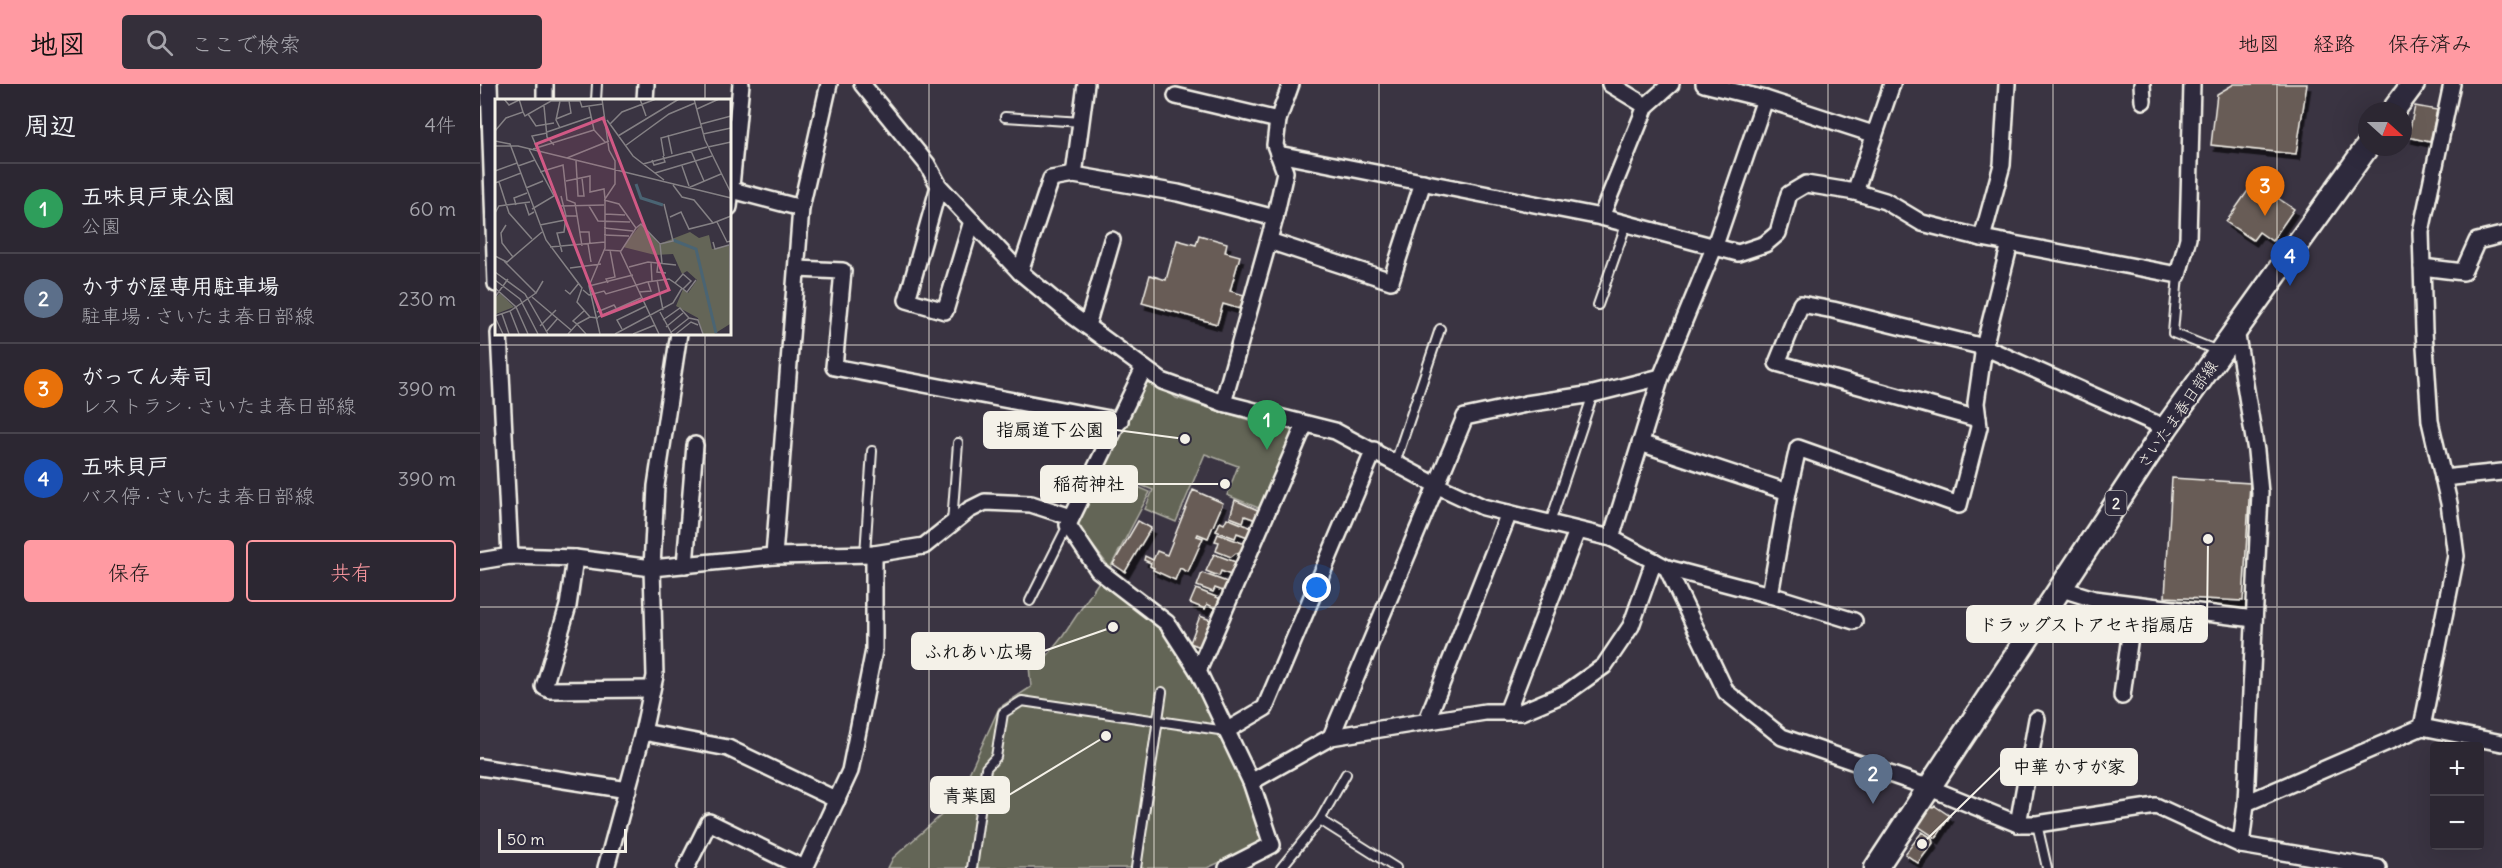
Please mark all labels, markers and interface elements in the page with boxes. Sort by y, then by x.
search box [122,15,542,69]
text: 地図 [30,26,86,62]
icon: search [143,26,176,59]
text: ここで検索 [191,30,301,58]
text: 地図 [2238,30,2280,57]
text: 経路 [2313,30,2355,57]
text: 保存済み [2388,30,2472,57]
inset map [495,99,730,334]
north arrow [2358,102,2412,156]
text: 周辺 [24,109,76,142]
text: 4件 [424,112,456,137]
pin: 3 [2246,166,2284,216]
text: 五味貝戸東公園 [81,182,235,210]
text: 1 [40,196,47,221]
text: 60 m [409,196,456,221]
text: 公園 [81,213,121,238]
pin: 4 [2270,236,2310,286]
text: かすが屋専用駐車場 [81,272,279,300]
text: 2 [38,286,49,311]
text: 230 m [398,286,456,311]
text: 駐車場 · さいたま春日部線 [81,303,314,328]
street label: さいたま春日部線 [2132,356,2222,472]
text: がってん寿司 [81,362,213,390]
text: 3 [38,376,49,401]
text: 390 m [398,376,456,401]
text: レストラン · さいたま春日部線 [81,393,356,418]
pin: 1 [1248,400,1286,450]
callout: 指扇道下公園 [984,412,1116,448]
text: 指扇道下公園 [996,418,1104,441]
text: 五味貝戸 [81,452,169,480]
text: 4 [38,466,49,491]
text: 390 m [398,466,456,491]
callout: 稲荷神社 [1041,466,1137,502]
text: 稲荷神社 [1053,472,1125,495]
text: バス停 · さいたま春日部線 [81,483,314,508]
road number: 2 [2106,491,2126,515]
button: 保存 [24,540,234,602]
button: 共有 [246,540,456,602]
your location [1302,573,1331,602]
callout: ドラッグストアセキ指扇店 [1967,606,2207,642]
text: ドラッグストアセキ指扇店 [1979,613,2195,636]
callout: ふれあい広場 [912,633,1044,669]
text: ふれあい広場 [924,640,1032,663]
map controls [2430,742,2484,850]
button: + [2430,742,2484,796]
callout: 中華 かすが家 [2001,749,2137,785]
pin: 2 [1854,754,1892,804]
text: 中華 かすが家 [2013,755,2125,778]
callout: 青葉園 [931,777,1009,813]
text: 青葉園 [943,784,997,807]
button: − [2430,796,2484,850]
scale bar [498,826,627,854]
text: 50 m [507,829,545,849]

